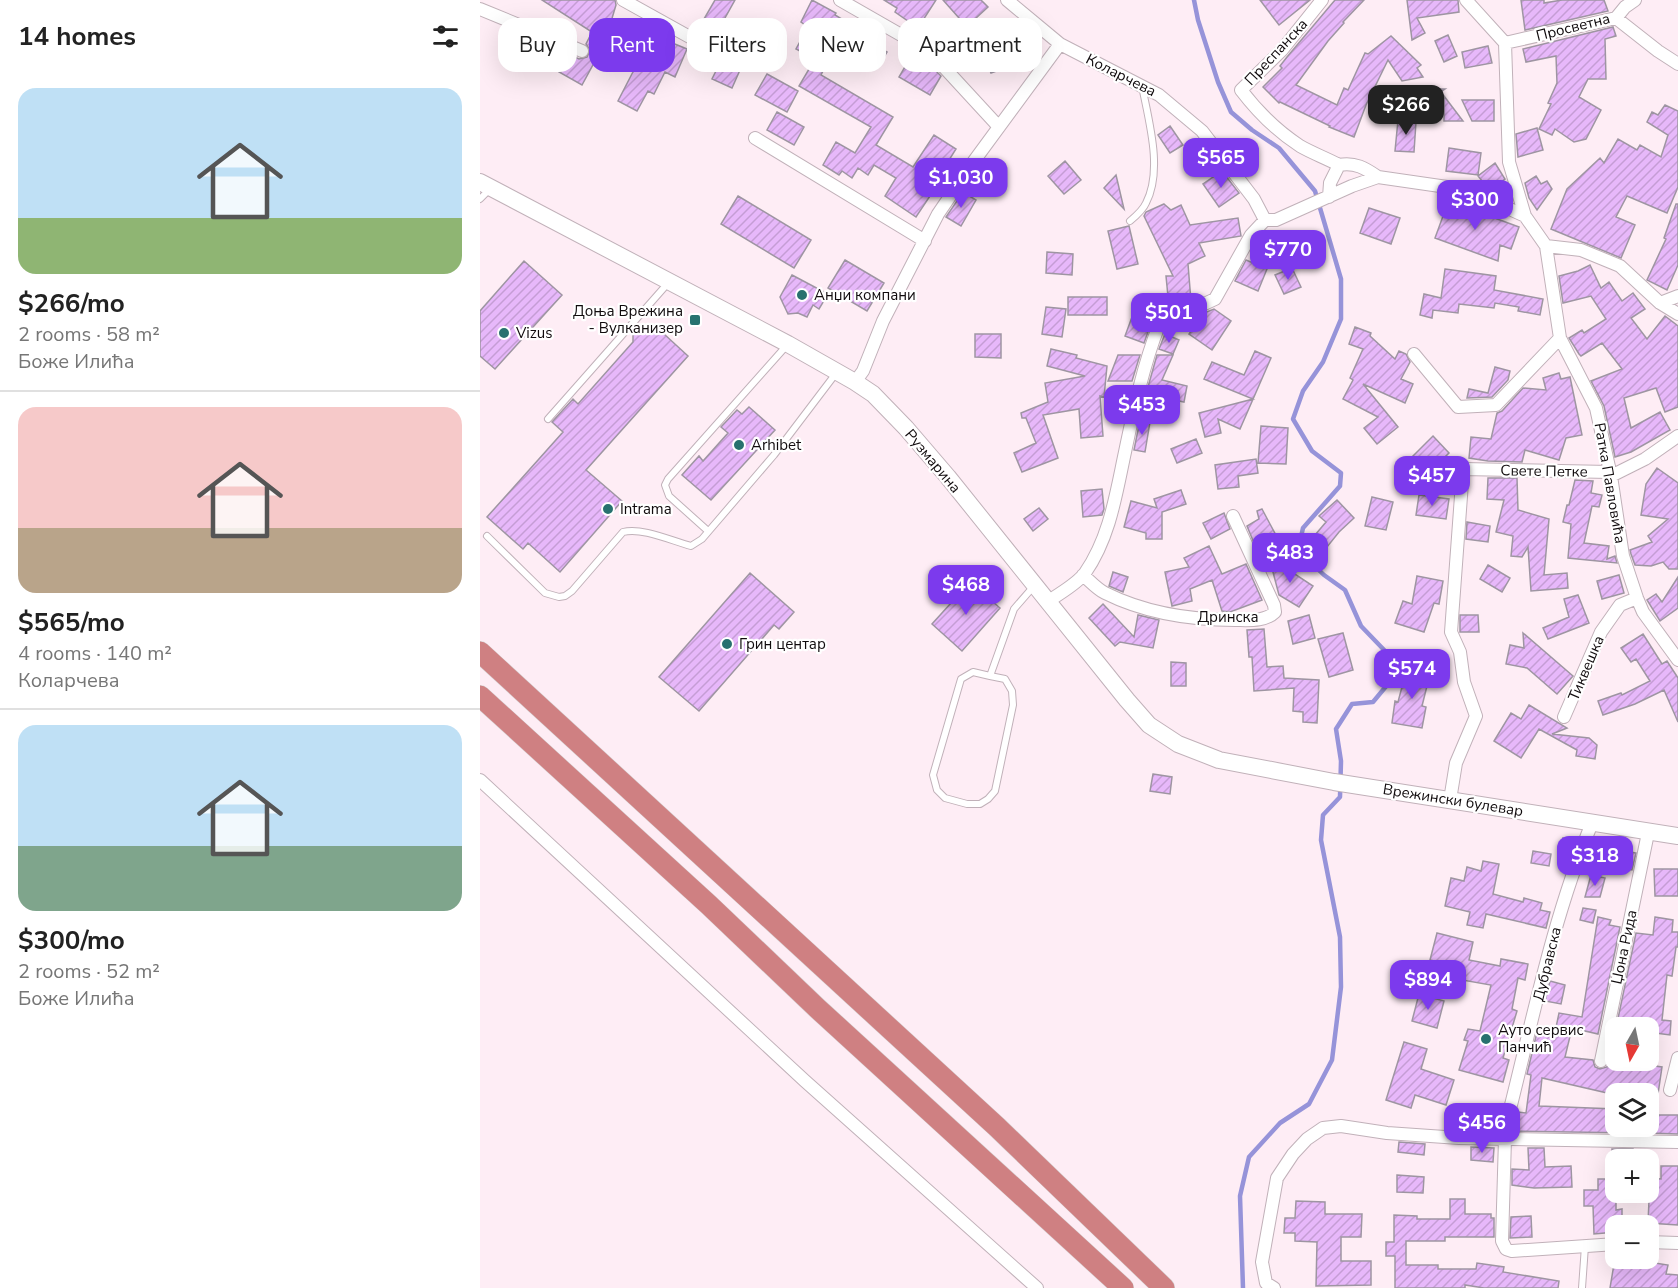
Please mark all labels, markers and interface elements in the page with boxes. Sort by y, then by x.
street label: Просветна [1534,8,1612,46]
street label: Преспанска [1240,14,1312,90]
chip: Buy [498,18,577,72]
chip: Rent [589,18,675,72]
chip: Filters [687,18,787,72]
chip: New [799,18,886,72]
chip: Apartment [898,18,1042,72]
text: 14 homes [18,19,136,54]
icon: filters [429,20,462,53]
street label: Коларчева [1083,49,1159,101]
pin: $266 [1370,85,1442,136]
text: $266 [1382,91,1430,118]
icon: home [186,127,294,235]
pin: $565 [1185,138,1257,189]
text: $565 [1197,144,1245,171]
pin: $1,030 [912,158,1010,209]
text: $1,030 [929,164,993,191]
pin: $300 [1439,180,1511,231]
text: $300 [1451,186,1499,213]
pin: $770 [1252,230,1324,281]
text: $770 [1264,236,1312,263]
place label: Анџи компани [814,285,916,305]
text: $266/mo [18,286,125,321]
marker: Анџи компани [795,288,809,302]
pin: $501 [1133,293,1205,344]
text: $501 [1145,299,1193,326]
place label: Доња Врежина - Вулканизер [573,301,683,338]
marker: Доња Врежина - Вулканизер [688,313,702,327]
text: 2 rooms · 58 m² [18,321,160,348]
place label: Vizus [515,323,552,343]
marker: Vizus [497,326,511,340]
text: Боже Илића [18,348,135,375]
pin: $453 [1106,385,1178,436]
text: $453 [1118,391,1166,418]
street label: Ратка Павловића [1590,421,1630,545]
street label: Рузмарина [900,425,966,497]
place label: Arhibet [751,435,802,455]
marker: Arhibet [732,438,746,452]
icon: home [186,446,294,554]
pin: $457 [1396,456,1468,507]
street label: Свете Петке [1500,460,1588,482]
text: $457 [1408,462,1456,489]
place label: Intrama [620,499,672,519]
marker: Intrama [601,502,615,516]
pin: $483 [1254,533,1326,584]
text: $483 [1266,539,1314,566]
pin: $468 [930,565,1002,616]
text: $468 [942,571,990,598]
text: $565/mo [18,605,125,640]
street label: Дринска [1197,607,1259,627]
street label: Тиквешка [1563,632,1609,704]
place label: Грин центар [739,634,826,654]
marker: Грин центар [720,637,734,651]
text: 4 rooms · 140 m² [18,640,172,667]
pin: $574 [1376,649,1448,700]
text: $574 [1388,655,1436,682]
text: Коларчева [18,667,120,694]
icon: home [186,764,294,872]
street label: Врежински булевар [1381,779,1525,821]
pin: $318 [1559,836,1631,887]
text: $318 [1571,842,1619,869]
street label: Џона Рида [1606,908,1642,986]
text: $300/mo [18,923,125,958]
street label: Дубравска [1528,925,1566,1003]
text: 2 rooms · 52 m² [18,958,160,985]
pin: $894 [1392,960,1464,1011]
text: $894 [1404,966,1452,993]
text: Боже Илића [18,985,135,1012]
north arrow [1605,1017,1659,1071]
map controls [1605,1017,1659,1269]
place label: Ауто сервис Панчић [1498,1020,1584,1057]
marker: Ауто сервис Панчић [1479,1032,1493,1046]
button: layers [1605,1083,1659,1137]
pin: $456 [1446,1103,1518,1154]
text: $456 [1458,1109,1506,1136]
button: + [1605,1149,1659,1203]
button: − [1605,1215,1659,1269]

